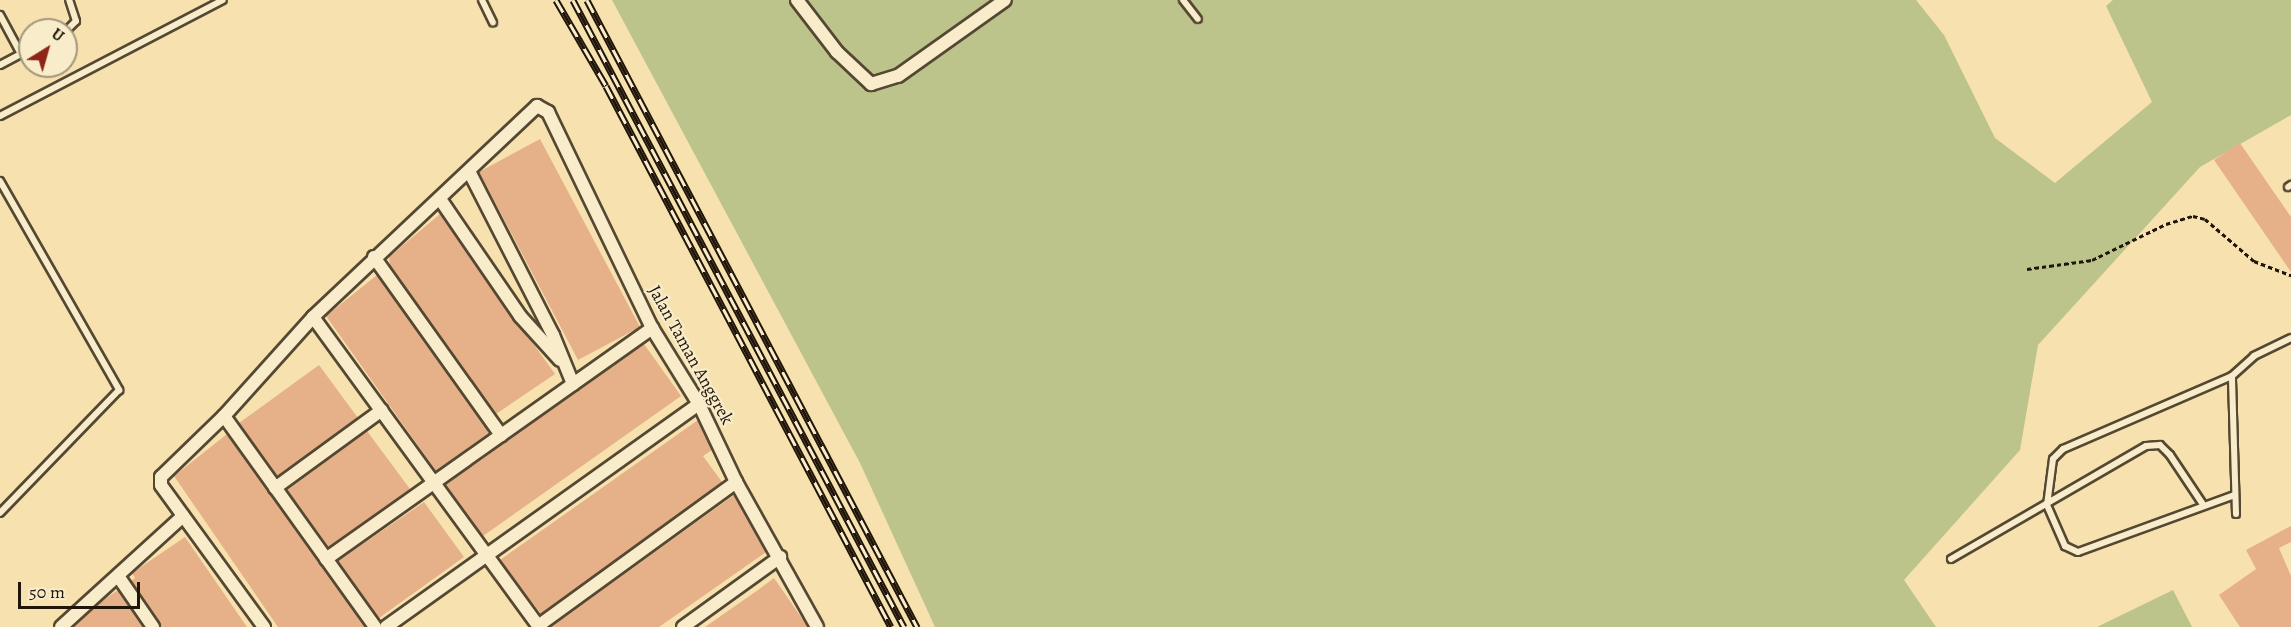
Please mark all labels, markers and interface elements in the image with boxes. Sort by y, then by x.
north arrow [18,18,78,78]
text: U [47,23,68,47]
street label: Jalan Taman Anggrek [644,282,738,428]
scale bar [21,570,142,608]
text: 50 m [29,580,65,604]

